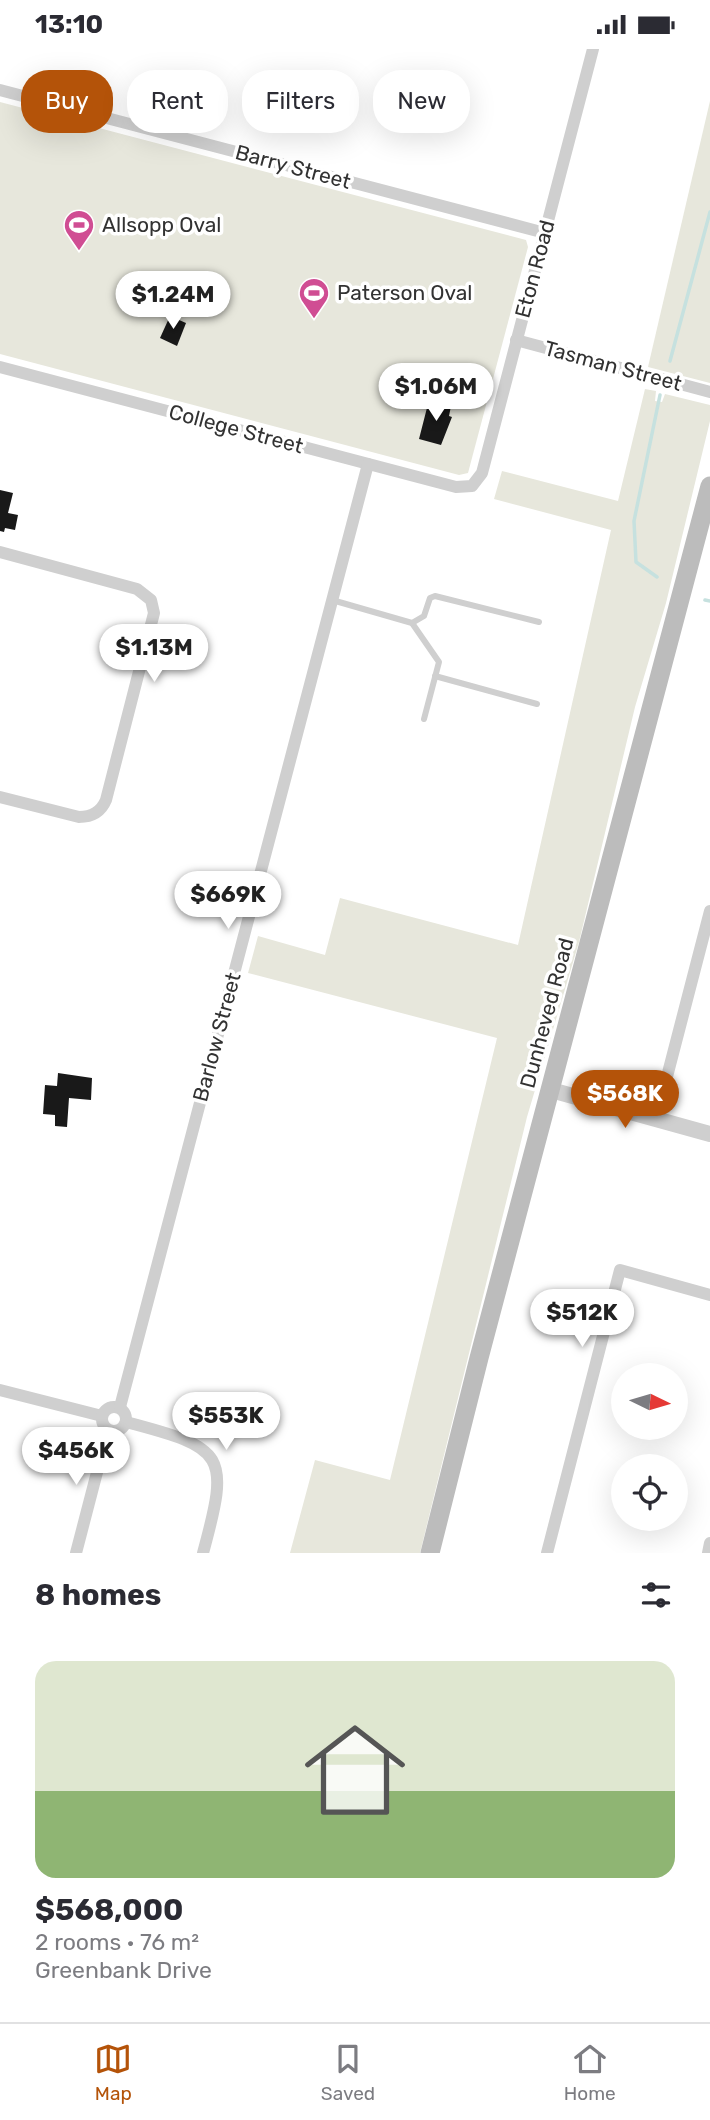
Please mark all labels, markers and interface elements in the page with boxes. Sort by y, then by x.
text: 13:10 [35,9,103,40]
chip: Buy [21,70,113,133]
chip: Rent [127,70,228,133]
chip: Filters [242,70,359,133]
chip: New [373,70,470,133]
street label: Barry Street [233,139,354,194]
sports icon: Allsopp Oval [62,208,96,252]
place label: Allsopp Oval [102,212,221,237]
street label: Eton Road [509,217,560,321]
pin: $1.24M [116,271,230,331]
sports icon: Paterson Oval [297,276,331,320]
text: $1.24M [132,280,214,308]
place label: Paterson Oval [337,280,472,305]
street label: Tasman Street [542,335,685,396]
pin: $1.06M [379,363,493,423]
text: $1.06M [395,372,477,400]
street label: College Street [166,399,306,458]
pin: $1.13M [97,625,211,684]
text: $1.13M [115,633,193,661]
pin: $669K [179,871,277,931]
text: $669K [190,880,266,908]
street label: Dunheved Road [514,935,579,1091]
street label: Barlow Street [187,970,246,1104]
pin: $568K [576,1070,674,1130]
text: $568K [587,1079,663,1107]
pin: $512K [533,1289,631,1349]
text: $512K [546,1298,618,1326]
north arrow [611,1363,688,1440]
map controls [611,1363,688,1531]
pin: $553K [177,1393,275,1452]
text: $553K [188,1401,264,1429]
pin: $456K [27,1427,125,1487]
text: $456K [38,1436,114,1464]
button: locate [611,1454,688,1531]
icon: filters [637,1576,675,1614]
text: 8 homes [35,1577,161,1613]
icon: home [292,1707,418,1833]
text: $568,000 [35,1892,183,1928]
text: 2 rooms · 76 m² [35,1928,199,1956]
text: Greenbank Drive [35,1956,212,1984]
tab: Map [94,2040,132,2105]
tab: Saved [321,2040,375,2105]
tab: Home [564,2040,616,2105]

